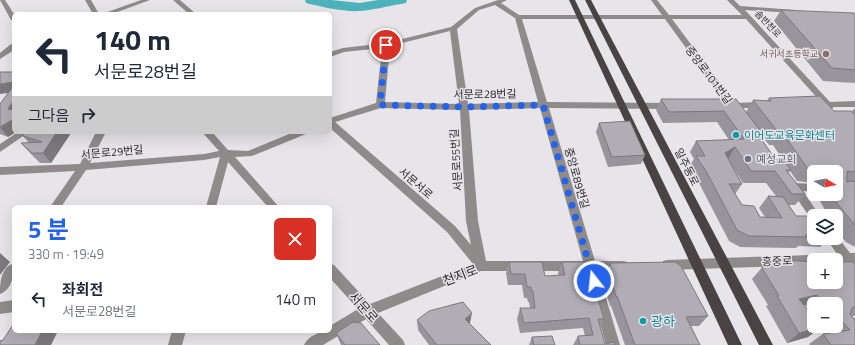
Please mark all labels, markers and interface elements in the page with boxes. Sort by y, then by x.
street label: 솜반천로 [752,7,784,40]
text: 140 m [94,18,171,61]
icon: left [28,28,80,80]
pin [369,28,403,62]
icon: arrive [375,34,397,56]
street label: 중앙로101번길 [682,43,736,107]
place label: 서귀서초등학교 [760,47,818,60]
marker: 서귀서초등학교 [821,49,831,59]
text: 서문로28번길 [94,58,197,85]
street label: 서문로28번길 [453,85,517,103]
text: 그다음 [28,104,69,127]
icon: right [77,104,99,126]
place label: 이어도교육문화센터 [744,127,835,143]
street label: 서문로55번길 [446,128,466,192]
marker: 이어도교육문화센터 [731,130,741,140]
street label: 서문로29번길 [80,141,144,163]
street label: 일주동로 [671,145,703,189]
street label: 중앙로89번길 [561,146,593,210]
place label: 예성교회 [756,151,796,167]
marker: 예성교회 [743,154,753,164]
street label: 서문서로 [395,164,437,202]
north arrow [807,165,843,201]
map controls [807,165,843,333]
button: layers [807,209,843,245]
text: 5 분 [28,211,69,247]
button: close [274,218,316,260]
text: 330 m · 19:49 [28,244,104,264]
street label: 홍중로 [762,252,792,270]
button: + [807,253,843,289]
street label: 천지로 [440,259,480,291]
position arrow [573,260,615,302]
text: 좌회전 [62,278,103,301]
street label: 서문로 [345,287,383,327]
icon: left [28,288,50,310]
text: 140 m [275,288,316,311]
button: − [807,297,843,333]
text: 서문로28번길 [62,301,136,321]
place label: 광하 [651,311,675,331]
marker: 광하 [638,316,648,326]

